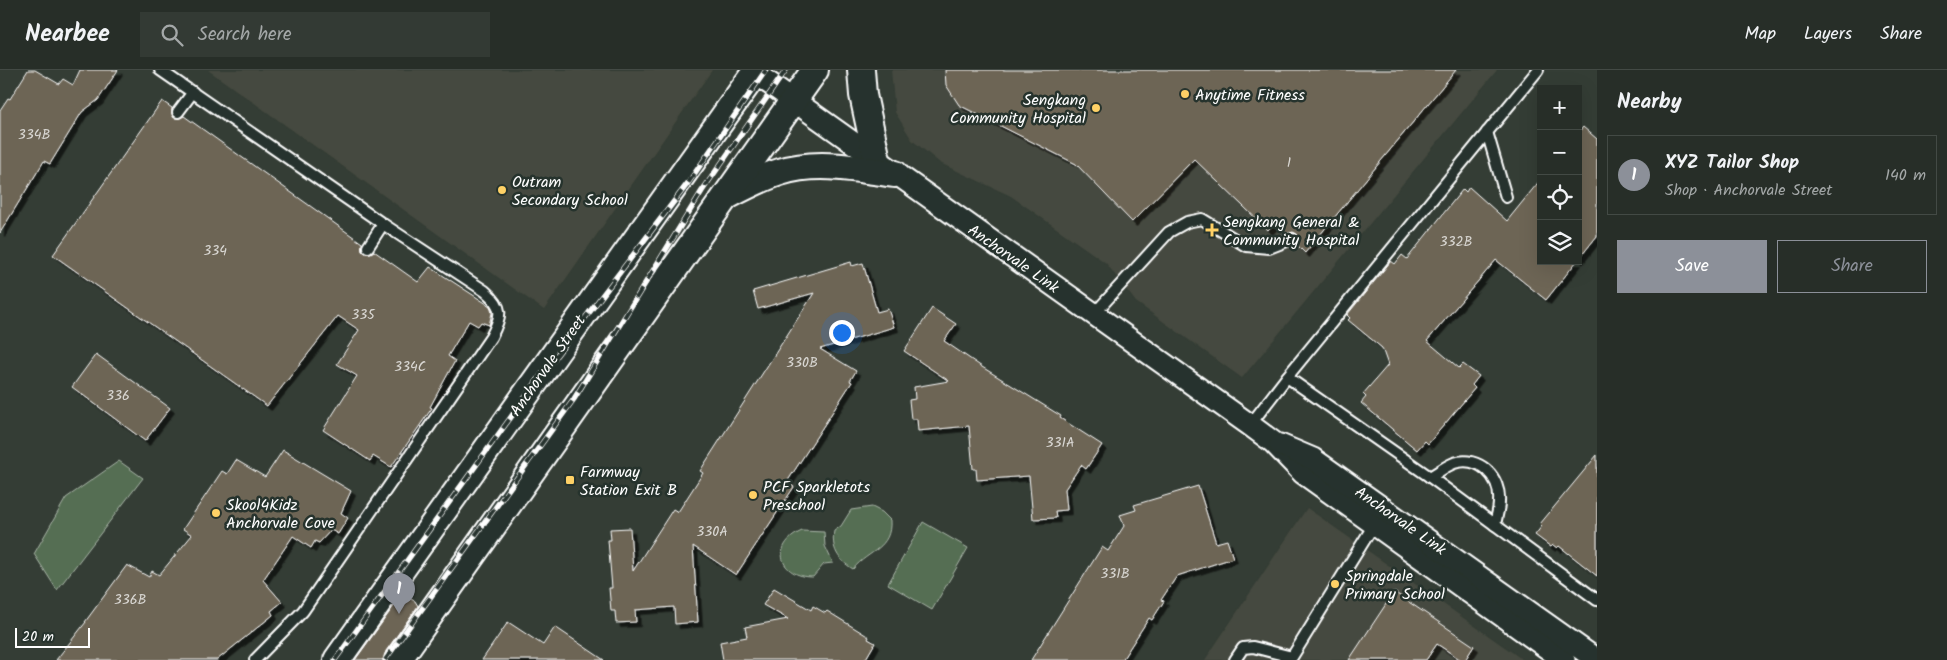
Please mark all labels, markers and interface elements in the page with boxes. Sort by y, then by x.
search box [140,12,490,57]
text: Nearbee [25,15,110,54]
text: Search here [198,20,292,50]
text: Map [1745,20,1776,49]
text: Layers [1804,20,1852,49]
text: Share [1880,20,1922,49]
icon: search [158,21,186,49]
place label: Anytime Fitness [1195,83,1305,108]
map controls [1537,85,1582,265]
button: + [1537,85,1582,130]
text: Nearby [1617,86,1682,119]
place label: Sengkang Community Hospital [950,88,1086,131]
marker: Anytime Fitness [1179,88,1191,100]
marker: Sengkang Community Hospital [1090,102,1102,114]
house number: 334B [18,124,50,146]
button: − [1537,130,1582,175]
text: XYZ Tailor Shop [1665,148,1799,178]
house number: 1 [1287,152,1291,174]
text: 1 [1632,163,1636,188]
text: 140 m [1885,163,1926,188]
place label: Outram Secondary School [512,170,628,213]
button: locate [1537,175,1582,220]
text: Shop · Anchorvale Street [1665,178,1832,203]
marker: Outram Secondary School [496,184,508,196]
place label: Sengkang General & Community Hospital [1223,210,1359,253]
street label: Anchorvale Link [962,218,1064,300]
button: layers [1537,220,1582,265]
marker: Sengkang General & Community Hospital [1205,223,1219,237]
house number: 332B [1439,231,1473,253]
house number: 334 [203,240,227,262]
button: Save [1617,240,1767,293]
button: Share [1777,240,1927,293]
house number: 335 [351,304,376,326]
street label: Anchorvale Street [504,309,593,422]
your location [829,320,855,346]
house number: 330B [786,352,818,374]
house number: 334C [394,356,426,378]
house number: 336 [106,385,130,407]
house number: 331A [1046,432,1074,454]
place label: Farmway Station Exit B [580,460,677,503]
marker: Farmway Station Exit B [564,474,576,486]
place label: PCF Sparkletots Preschool [763,475,870,518]
street label: Anchorvale Link [1349,480,1451,562]
marker: PCF Sparkletots Preschool [747,489,759,501]
place label: Skool4Kidz Anchorvale Cove [226,493,335,536]
marker: Skool4Kidz Anchorvale Cove [210,507,222,519]
house number: 330A [696,521,728,543]
house number: 331B [1100,563,1130,585]
place label: Springdale Primary School [1345,564,1445,607]
pin: 1 [383,573,415,614]
marker: Springdale Primary School [1329,578,1341,590]
house number: 336B [114,589,146,611]
scale bar [15,625,90,648]
text: 20 m [22,626,54,648]

